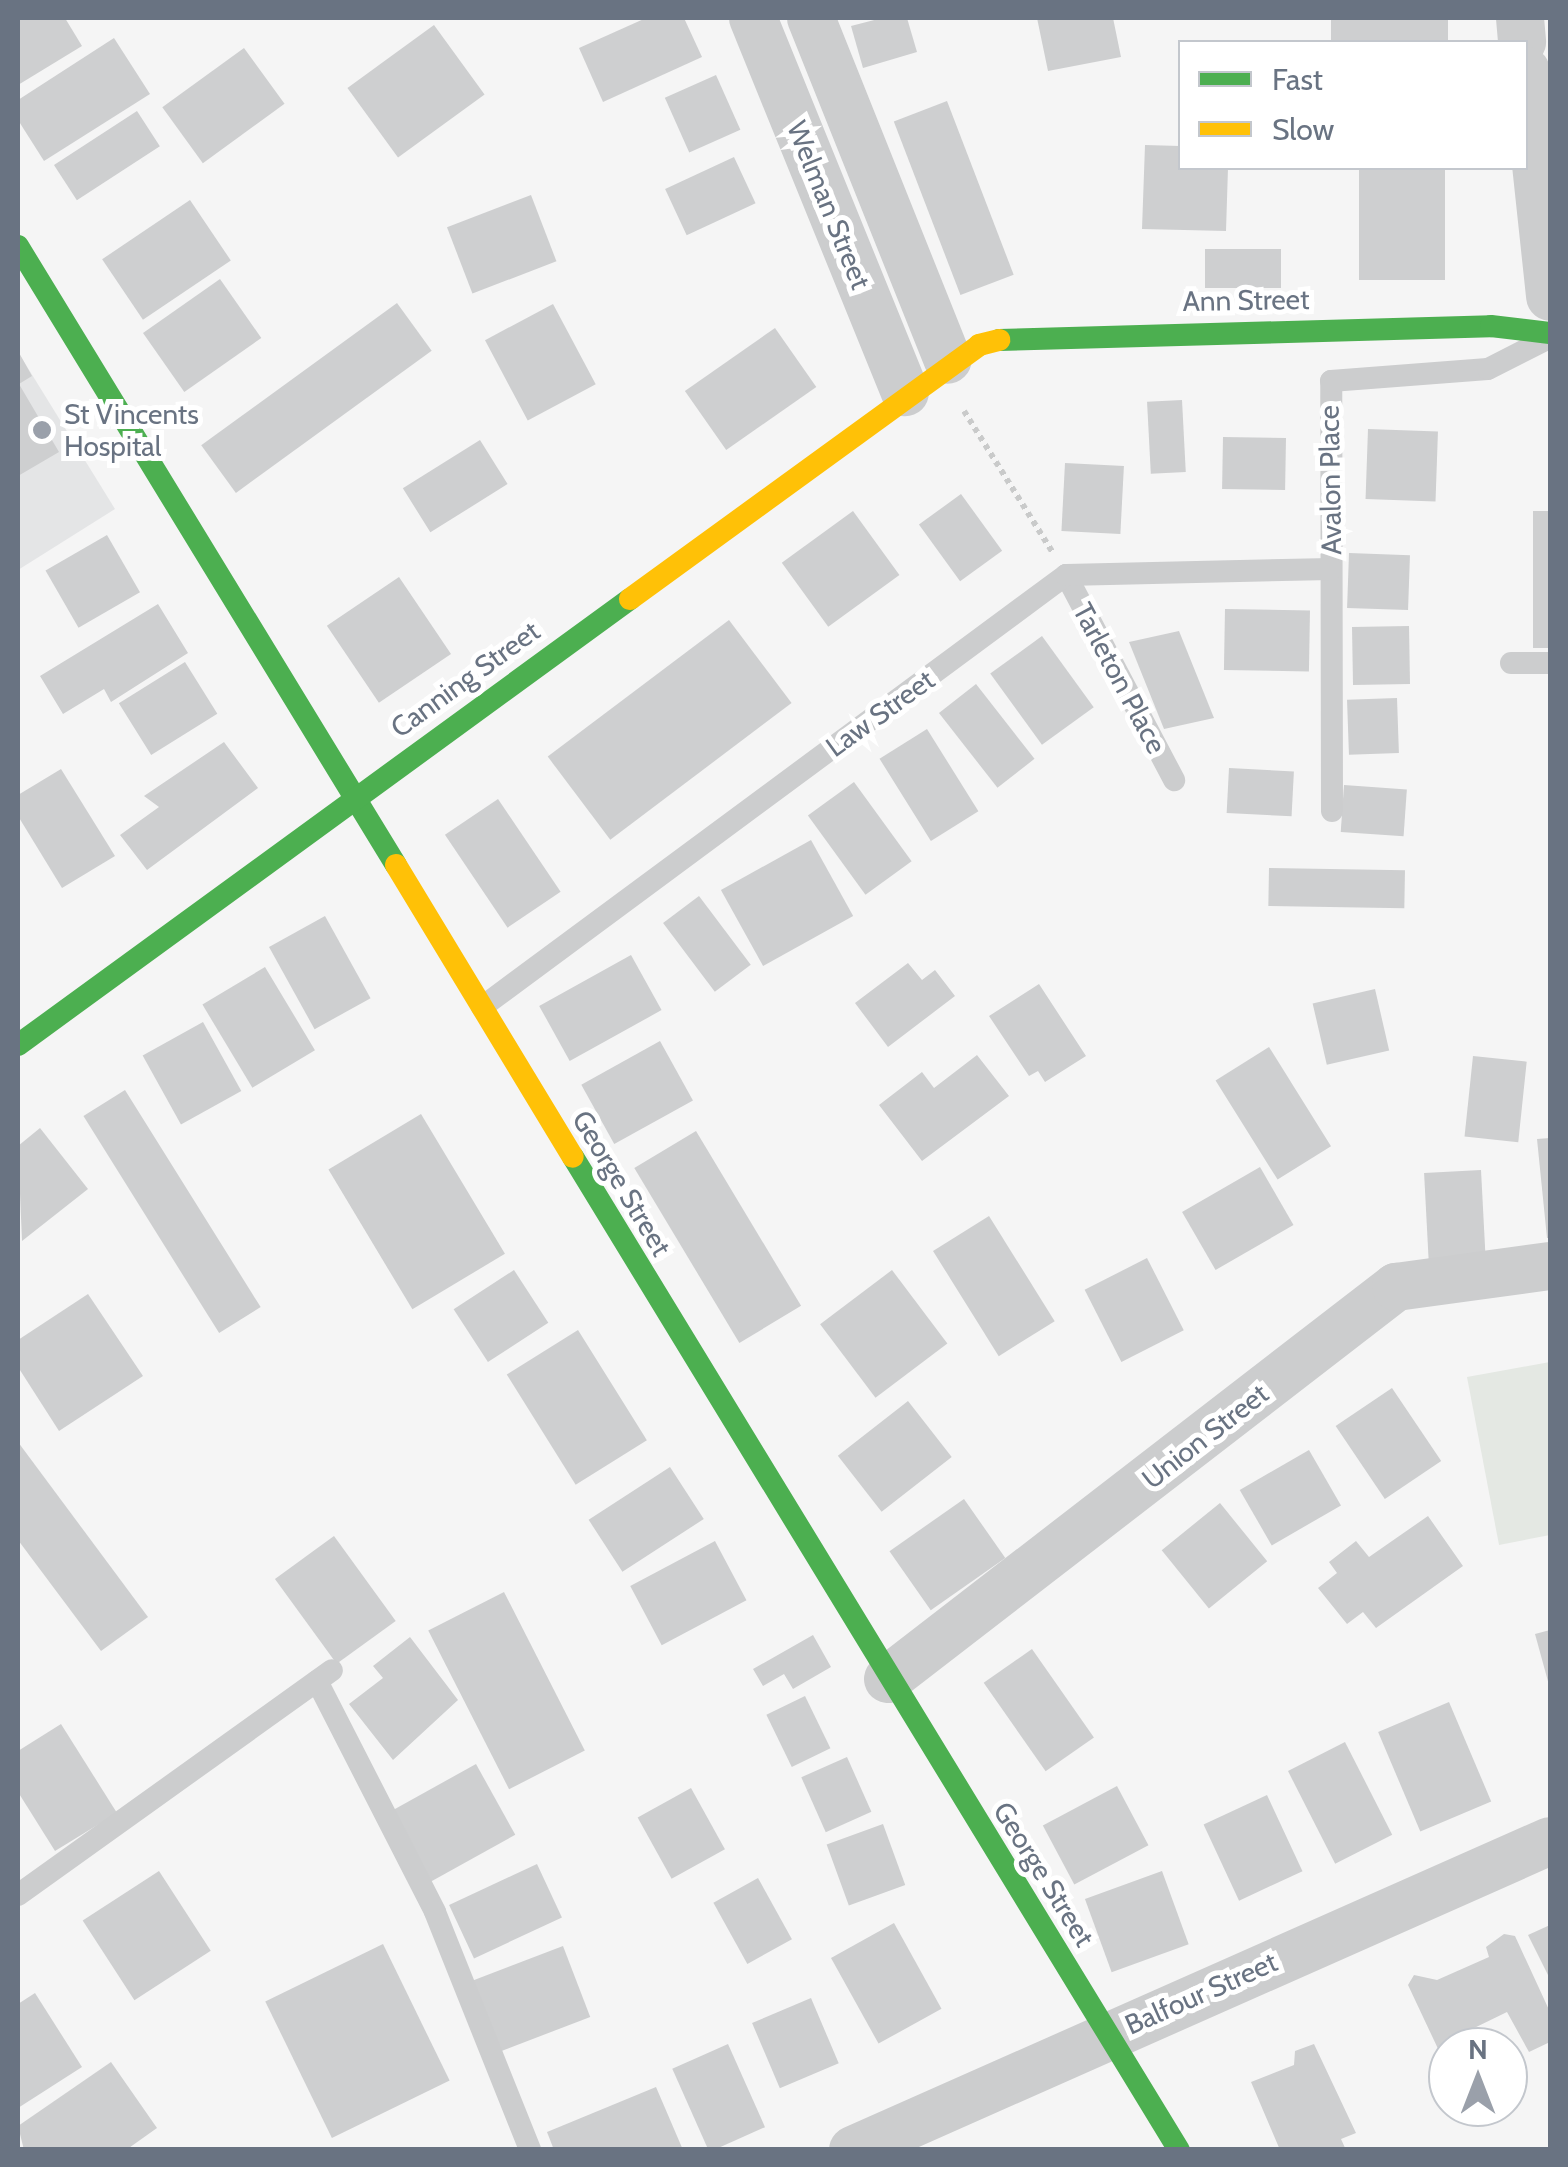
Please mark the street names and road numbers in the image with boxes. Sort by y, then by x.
street label: Welman Street [780,116,878,294]
street label: Ann Street [1182,282,1310,318]
street label: Avalon Place [1312,405,1348,555]
street label: Tarleton Place [1066,597,1174,759]
street label: Canning Street [384,614,546,744]
street label: Law Street [819,662,941,764]
street label: George Street [565,1104,679,1262]
street label: Union Street [1135,1376,1275,1496]
street label: George Street [986,1796,1102,1952]
street label: Balfour Street [1120,1945,1282,2041]

